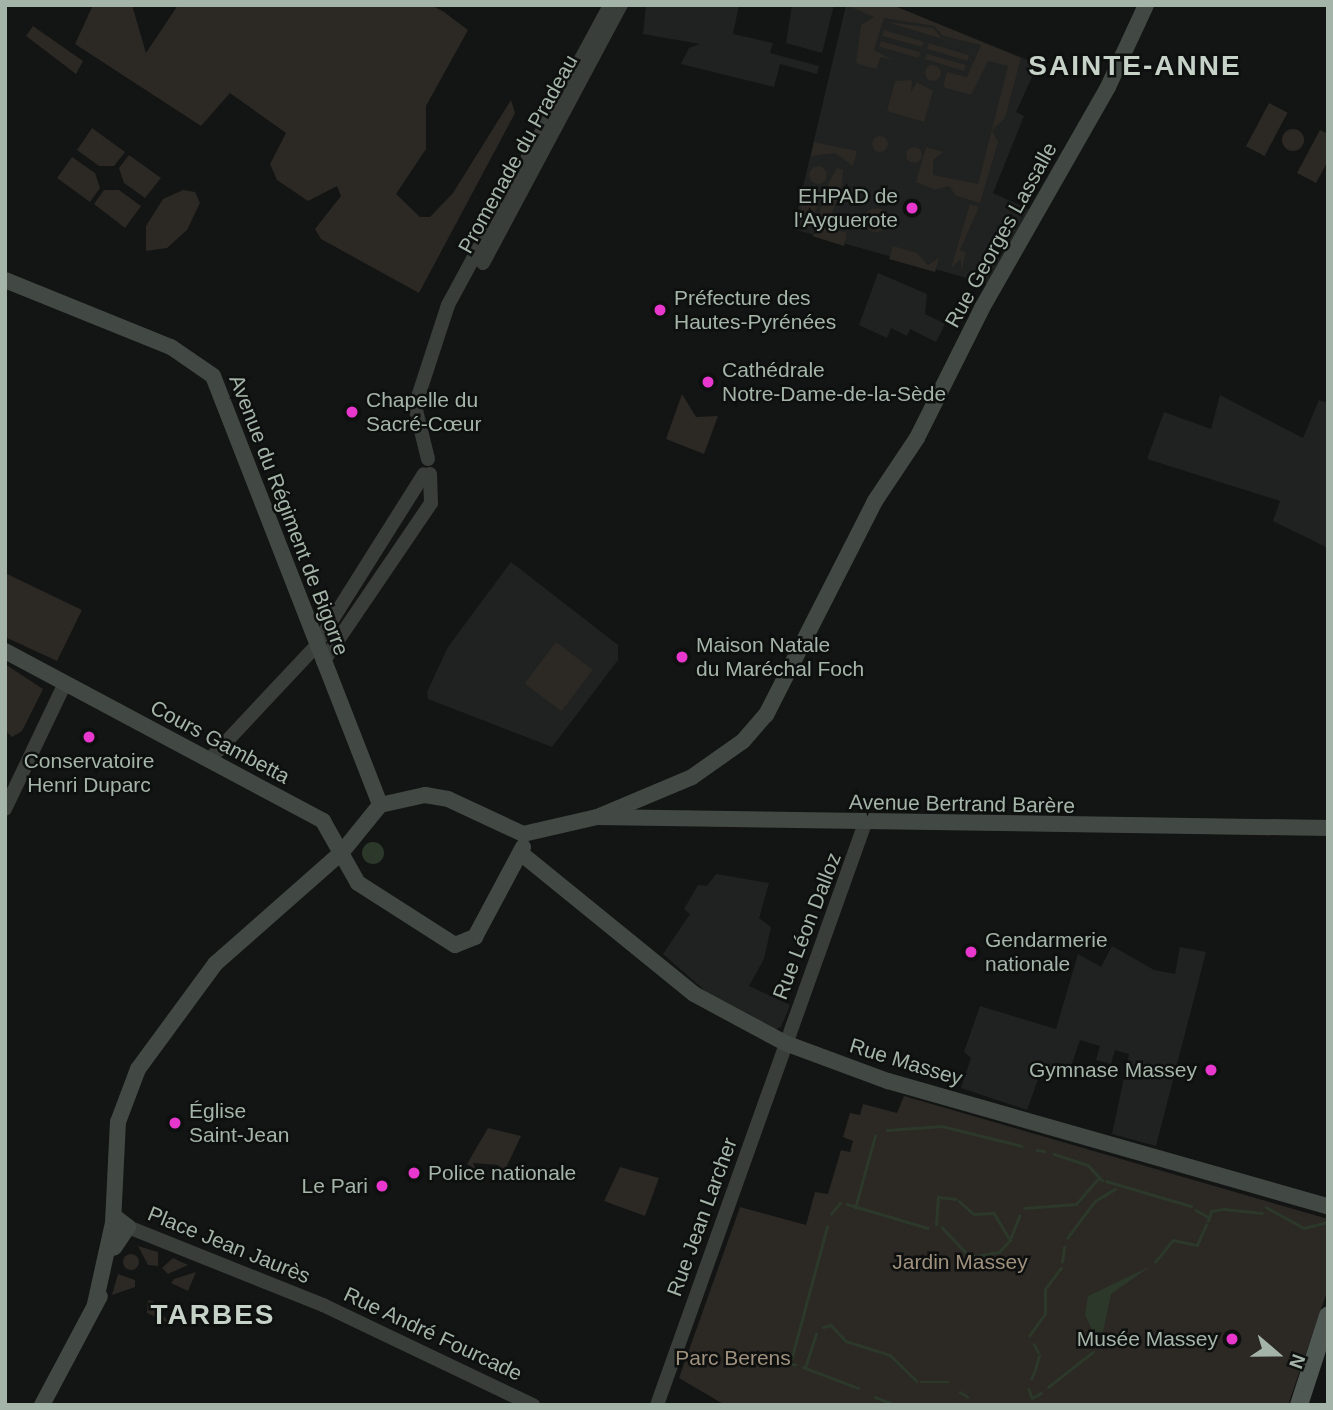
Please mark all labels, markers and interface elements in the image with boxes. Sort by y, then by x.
district label: SAINTE-ANNE [1030,49,1240,83]
street label: Promenade du Pradeau [453,50,583,258]
street label: Rue Georges Lassalle [940,138,1062,332]
place label: EHPAD de l'Ayguerote [794,183,898,233]
marker: EHPAD de l'Ayguerote [904,200,920,216]
place label: Préfecture des Hautes-Pyrénées [674,285,836,335]
marker: Préfecture des Hautes-Pyrénées [652,302,668,318]
place label: Cathédrale Notre-Dame-de-la-Sède [722,357,946,407]
street label: Avenue du Régiment de Bigorre [224,371,354,659]
marker: Cathédrale Notre-Dame-de-la-Sède [700,374,716,390]
place label: Chapelle du Sacré-Cœur [366,387,482,437]
marker: Chapelle du Sacré-Cœur [344,404,360,420]
place label: Maison Natale du Maréchal Foch [696,632,864,682]
marker: Maison Natale du Maréchal Foch [674,649,690,665]
street label: Cours Gambetta [146,695,294,789]
marker: Conservatoire Henri Duparc [81,729,97,745]
place label: Conservatoire Henri Duparc [24,748,154,798]
street label: Avenue Bertrand Barère [849,789,1075,819]
street label: Rue Léon Dalloz [767,849,847,1003]
place label: Gendarmerie nationale [985,927,1108,977]
marker: Gendarmerie nationale [963,944,979,960]
street label: Rue Massey [847,1033,965,1091]
place label: Gymnase Massey [1029,1057,1197,1083]
marker: Gymnase Massey [1203,1062,1219,1078]
place label: Église Saint-Jean [189,1098,289,1148]
marker: Église Saint-Jean [167,1115,183,1131]
street label: Rue Jean Larcher [662,1134,742,1300]
place label: Police nationale [428,1160,576,1186]
marker: Police nationale [406,1165,422,1181]
place label: Le Pari [301,1173,368,1199]
marker: Le Pari [374,1178,390,1194]
street label: Place Jean Jaurès [144,1201,314,1289]
park label: Jardin Massey [892,1249,1028,1275]
street label: Rue André Fourcade [339,1281,527,1387]
district label: TARBES [151,1298,275,1332]
north arrow [1242,1319,1312,1389]
place label: Musée Massey [1077,1326,1218,1352]
marker: Musée Massey [1224,1331,1240,1347]
park label: Parc Berens [675,1345,791,1371]
text: N [1285,1351,1309,1371]

